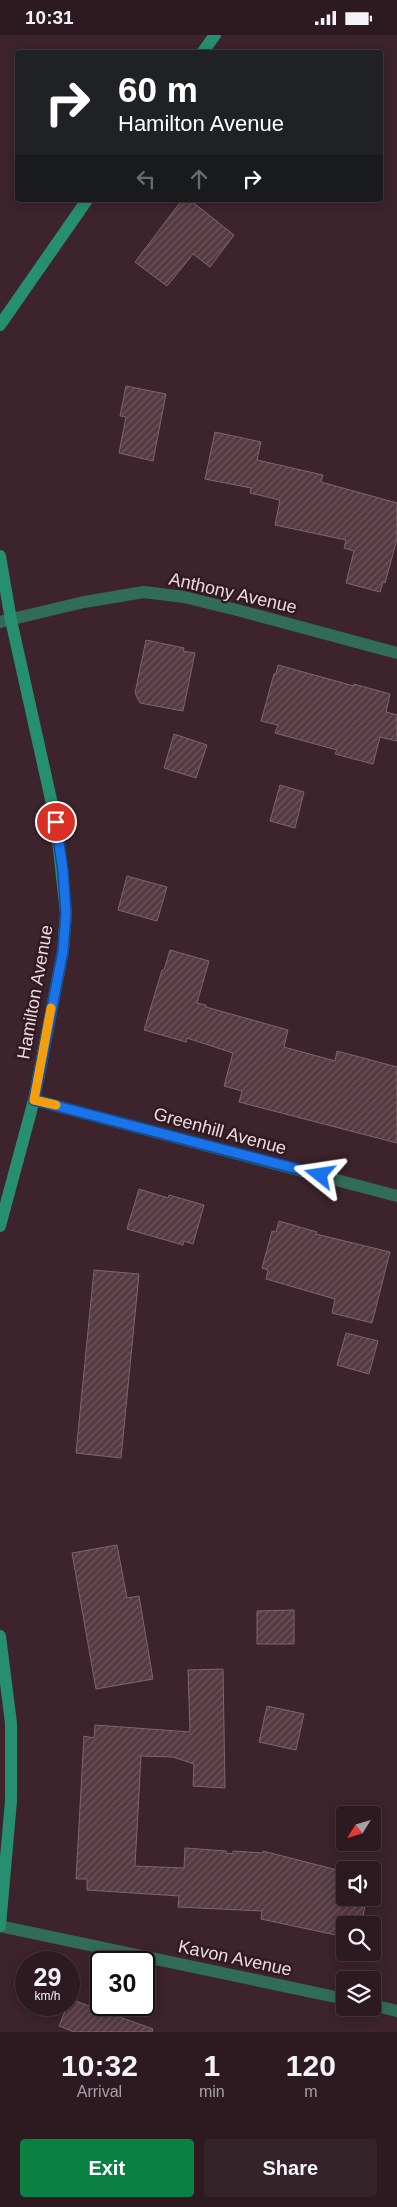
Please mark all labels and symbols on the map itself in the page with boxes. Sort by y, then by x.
street label: Anthony Avenue [167,569,299,617]
pin [35,801,77,843]
street label: Hamilton Avenue [13,923,57,1061]
street label: Greenhill Avenue [151,1104,289,1158]
position arrow [293,1148,345,1200]
north arrow [336,1806,381,1851]
street label: Kavon Avenue [176,1936,294,1980]
speed limit sign: 30 [90,1951,155,2016]

